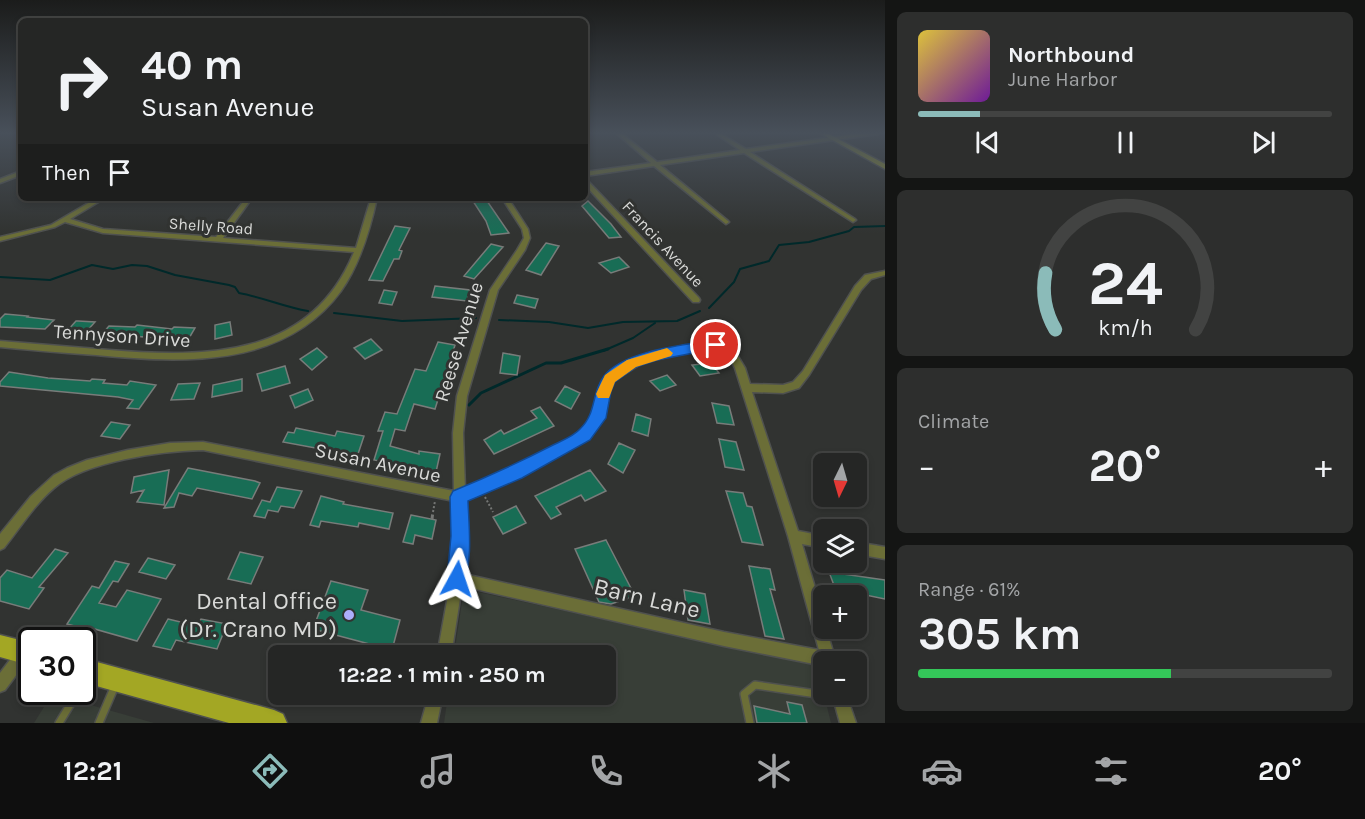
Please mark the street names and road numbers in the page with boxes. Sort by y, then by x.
street label: Francis Avenue [618,197,708,291]
street label: Shelly Road [168,214,254,238]
street label: Reese Avenue [430,279,488,405]
street label: Tennyson Drive [53,320,191,352]
street label: Susan Avenue [313,438,443,488]
street label: Barn Lane [591,572,703,624]

